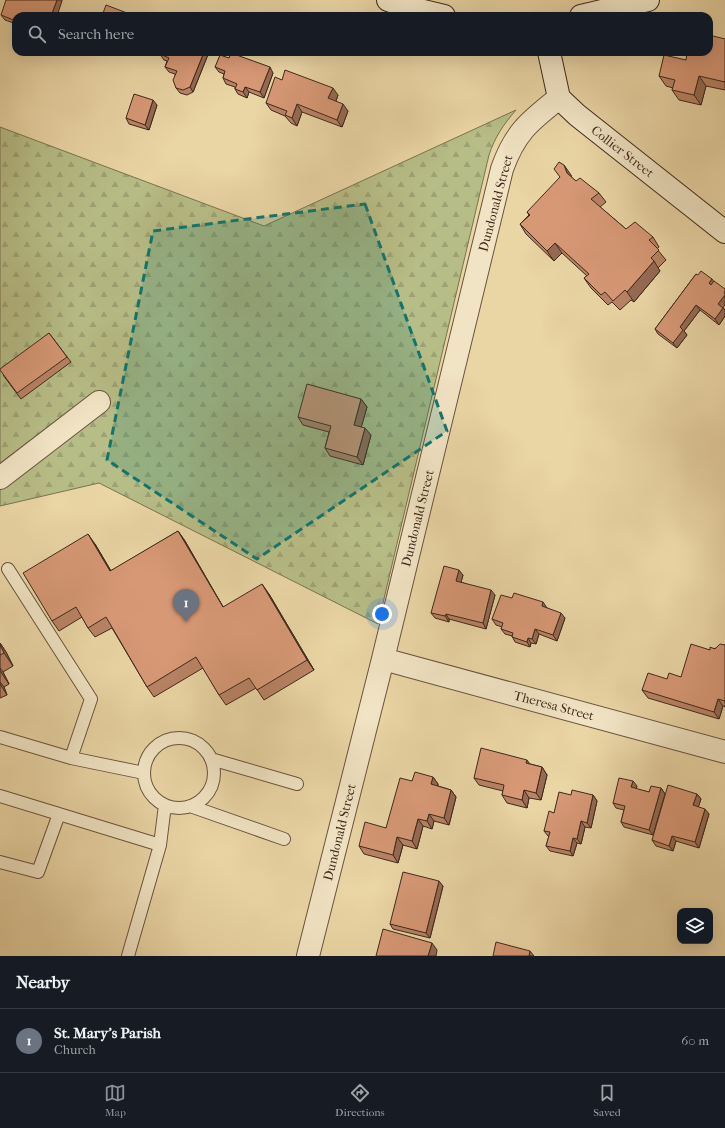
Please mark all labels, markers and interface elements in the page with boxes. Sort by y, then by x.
search box [12,12,713,56]
icon: search [26,23,48,45]
text: Search here [58,25,134,43]
street label: Collier Street [588,122,657,181]
street label: Dundonald Street [475,153,516,253]
street label: Dundonald Street [398,468,437,568]
pin: 1 [173,589,199,622]
your location [372,604,392,624]
street label: Theresa Street [512,688,596,723]
street label: Dundonald Street [320,782,359,882]
map controls [677,908,713,944]
button: layers [677,908,713,944]
text: Nearby [16,972,70,992]
text: St. Mary's Parish [54,1024,161,1042]
text: 1 [27,1033,31,1048]
text: 60 m [681,1033,709,1048]
text: Church [54,1042,96,1057]
tab: Map [104,1082,126,1119]
tab: Directions [335,1082,385,1119]
tab: Saved [593,1082,621,1119]

